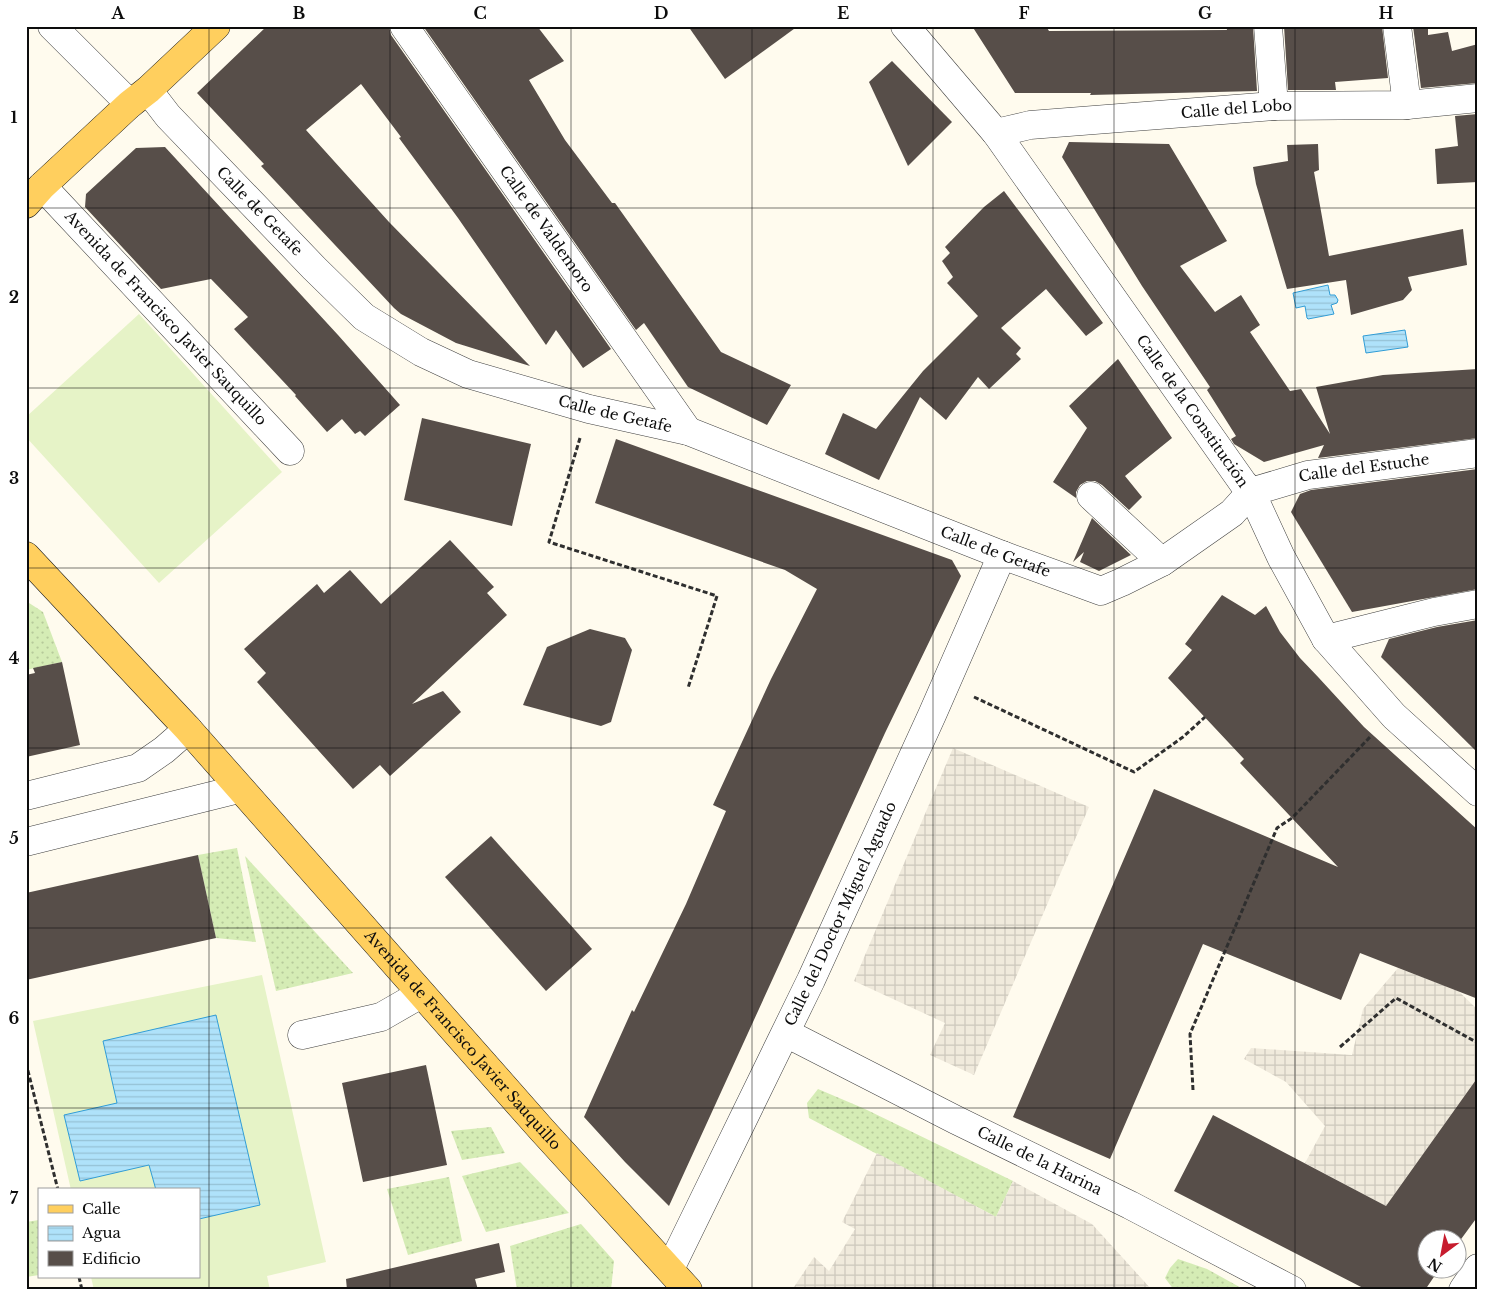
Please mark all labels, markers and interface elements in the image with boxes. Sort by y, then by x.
text: A [111,3,126,23]
text: B [293,3,306,23]
text: C [473,3,487,23]
text: D [654,3,668,23]
text: E [837,3,849,23]
text: F [1018,3,1030,23]
text: G [1198,3,1212,23]
text: H [1378,3,1394,23]
street label: Calle del Lobo [1180,96,1292,122]
text: 1 [11,107,18,127]
street label: Calle de Getafe [213,162,307,260]
street label: Calle de Valdemoro [496,162,598,296]
street label: Avenida de Francisco Javier Sauquillo [60,206,271,429]
text: 2 [9,287,19,307]
street label: Calle de la Constitución [1132,331,1253,491]
street label: Calle de Getafe [556,391,674,436]
street label: Calle del Estuche [1296,449,1430,486]
text: 3 [9,468,19,488]
street label: Calle de Getafe [938,522,1053,581]
text: 4 [9,648,19,668]
street label: Calle del Doctor Miguel Aguado [780,798,900,1029]
text: 5 [9,828,19,848]
street label: Avenida de Francisco Javier Sauquillo [360,925,566,1154]
text: 6 [9,1008,20,1028]
street label: Calle de la Harina [974,1122,1106,1199]
text: 7 [10,1188,19,1208]
legend [38,1188,200,1278]
text: Calle [82,1199,121,1218]
text: Agua [81,1223,122,1242]
north arrow [1416,1228,1466,1278]
text: Edificio [82,1249,141,1268]
text: N [1425,1254,1445,1276]

